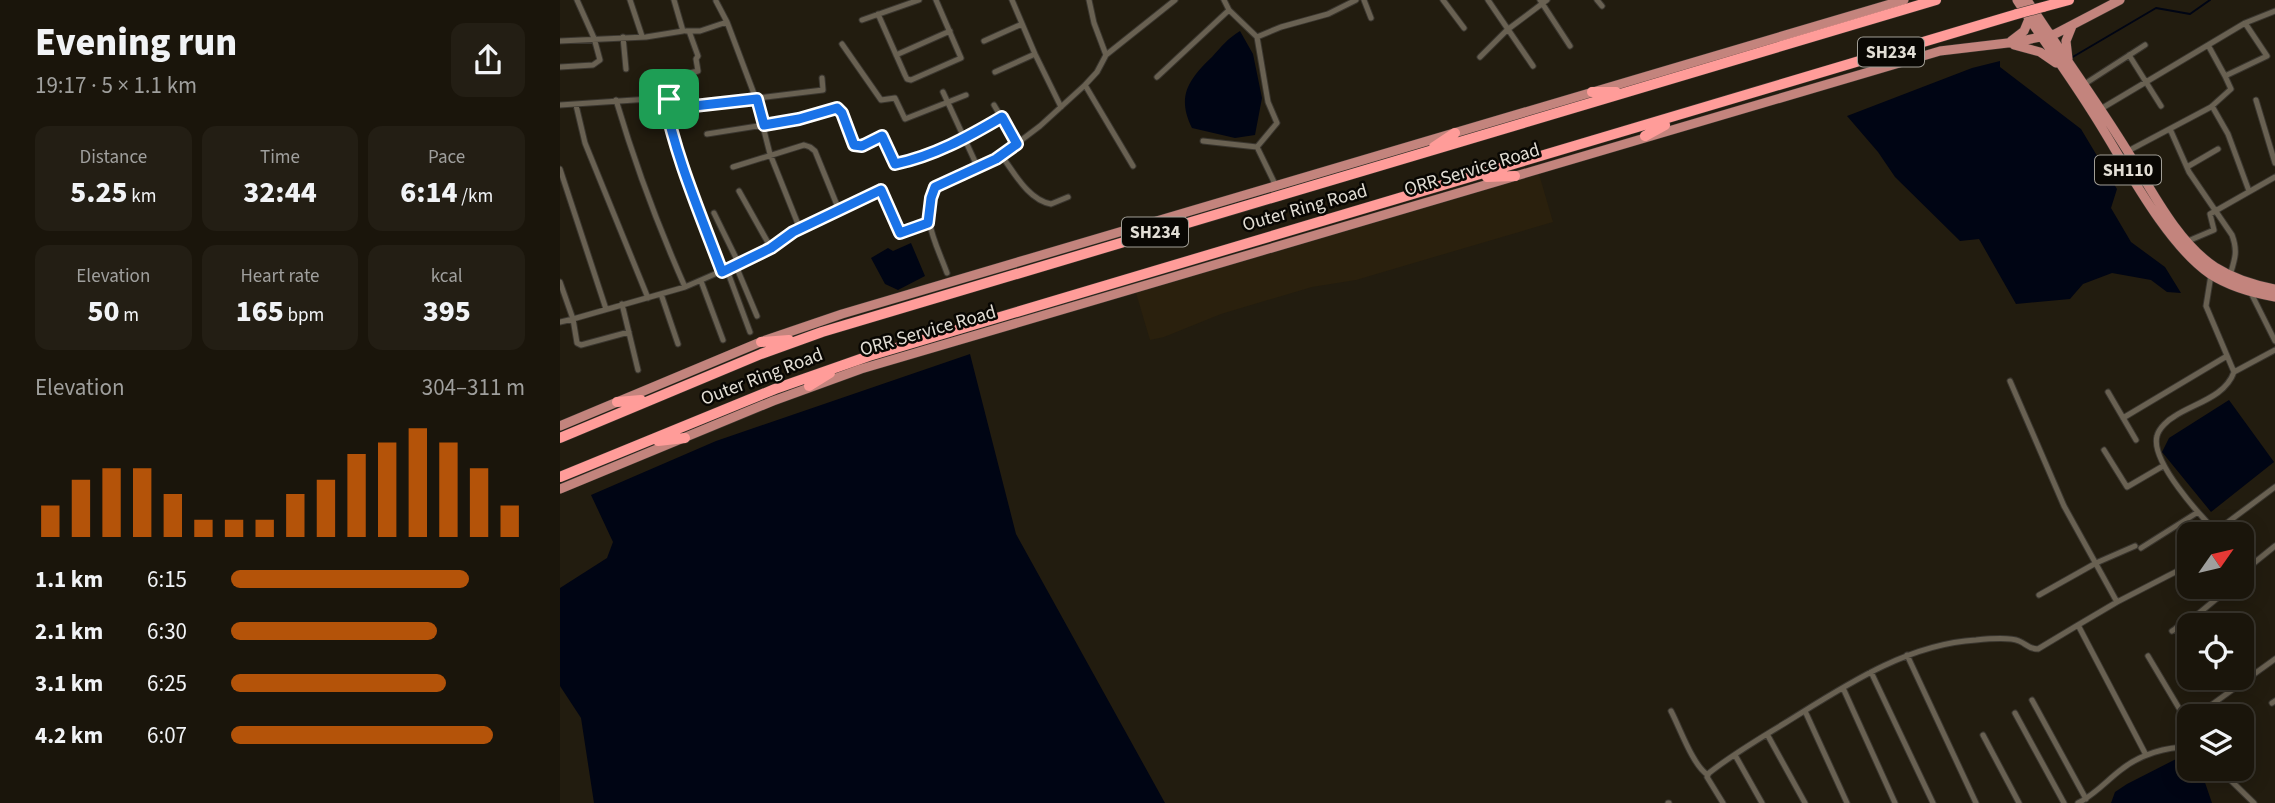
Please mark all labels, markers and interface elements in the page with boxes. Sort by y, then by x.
text: Evening run [35,16,237,70]
button: share [451,23,525,97]
road number: SH234 [1858,38,1924,66]
text: 19:17 · 5 × 1.1 km [35,69,197,102]
pin [639,69,699,129]
icon: arrive [650,80,688,118]
street label: ORR Service Road [1401,137,1543,203]
text: Distance [80,144,147,171]
text: Time [260,144,300,171]
text: Pace [428,144,465,171]
road number: SH110 [2095,155,2161,184]
text: 5.25 [70,171,128,214]
text: 32:44 [243,171,317,214]
text: 6:14 [400,171,458,214]
street label: Outer Ring Road [1239,177,1371,239]
text: km [128,183,157,210]
text: /km [458,183,493,210]
road number: SH234 [1122,218,1188,246]
text: Elevation [76,263,150,290]
text: Heart rate [240,263,319,290]
text: kcal [431,263,463,290]
text: 50 [88,290,120,333]
text: 165 [236,290,284,333]
text: 395 [423,290,471,333]
street label: ORR Service Road [857,299,999,363]
text: m [120,302,139,329]
text: bpm [284,302,324,329]
street label: Outer Ring Road [697,341,827,413]
text: Elevation [35,371,125,404]
text: 304–311 m [422,371,525,404]
north arrow [2177,522,2254,598]
map controls [2177,522,2254,781]
text: 1.1 km [35,563,103,596]
text: 6:15 [147,563,187,596]
button: locate [2177,613,2254,690]
text: 2.1 km [35,615,103,648]
text: 6:30 [147,615,187,648]
text: 3.1 km [35,667,103,700]
text: 6:25 [147,667,187,700]
button: layers [2177,704,2254,781]
text: 4.2 km [35,719,103,752]
text: 6:07 [147,719,187,752]

